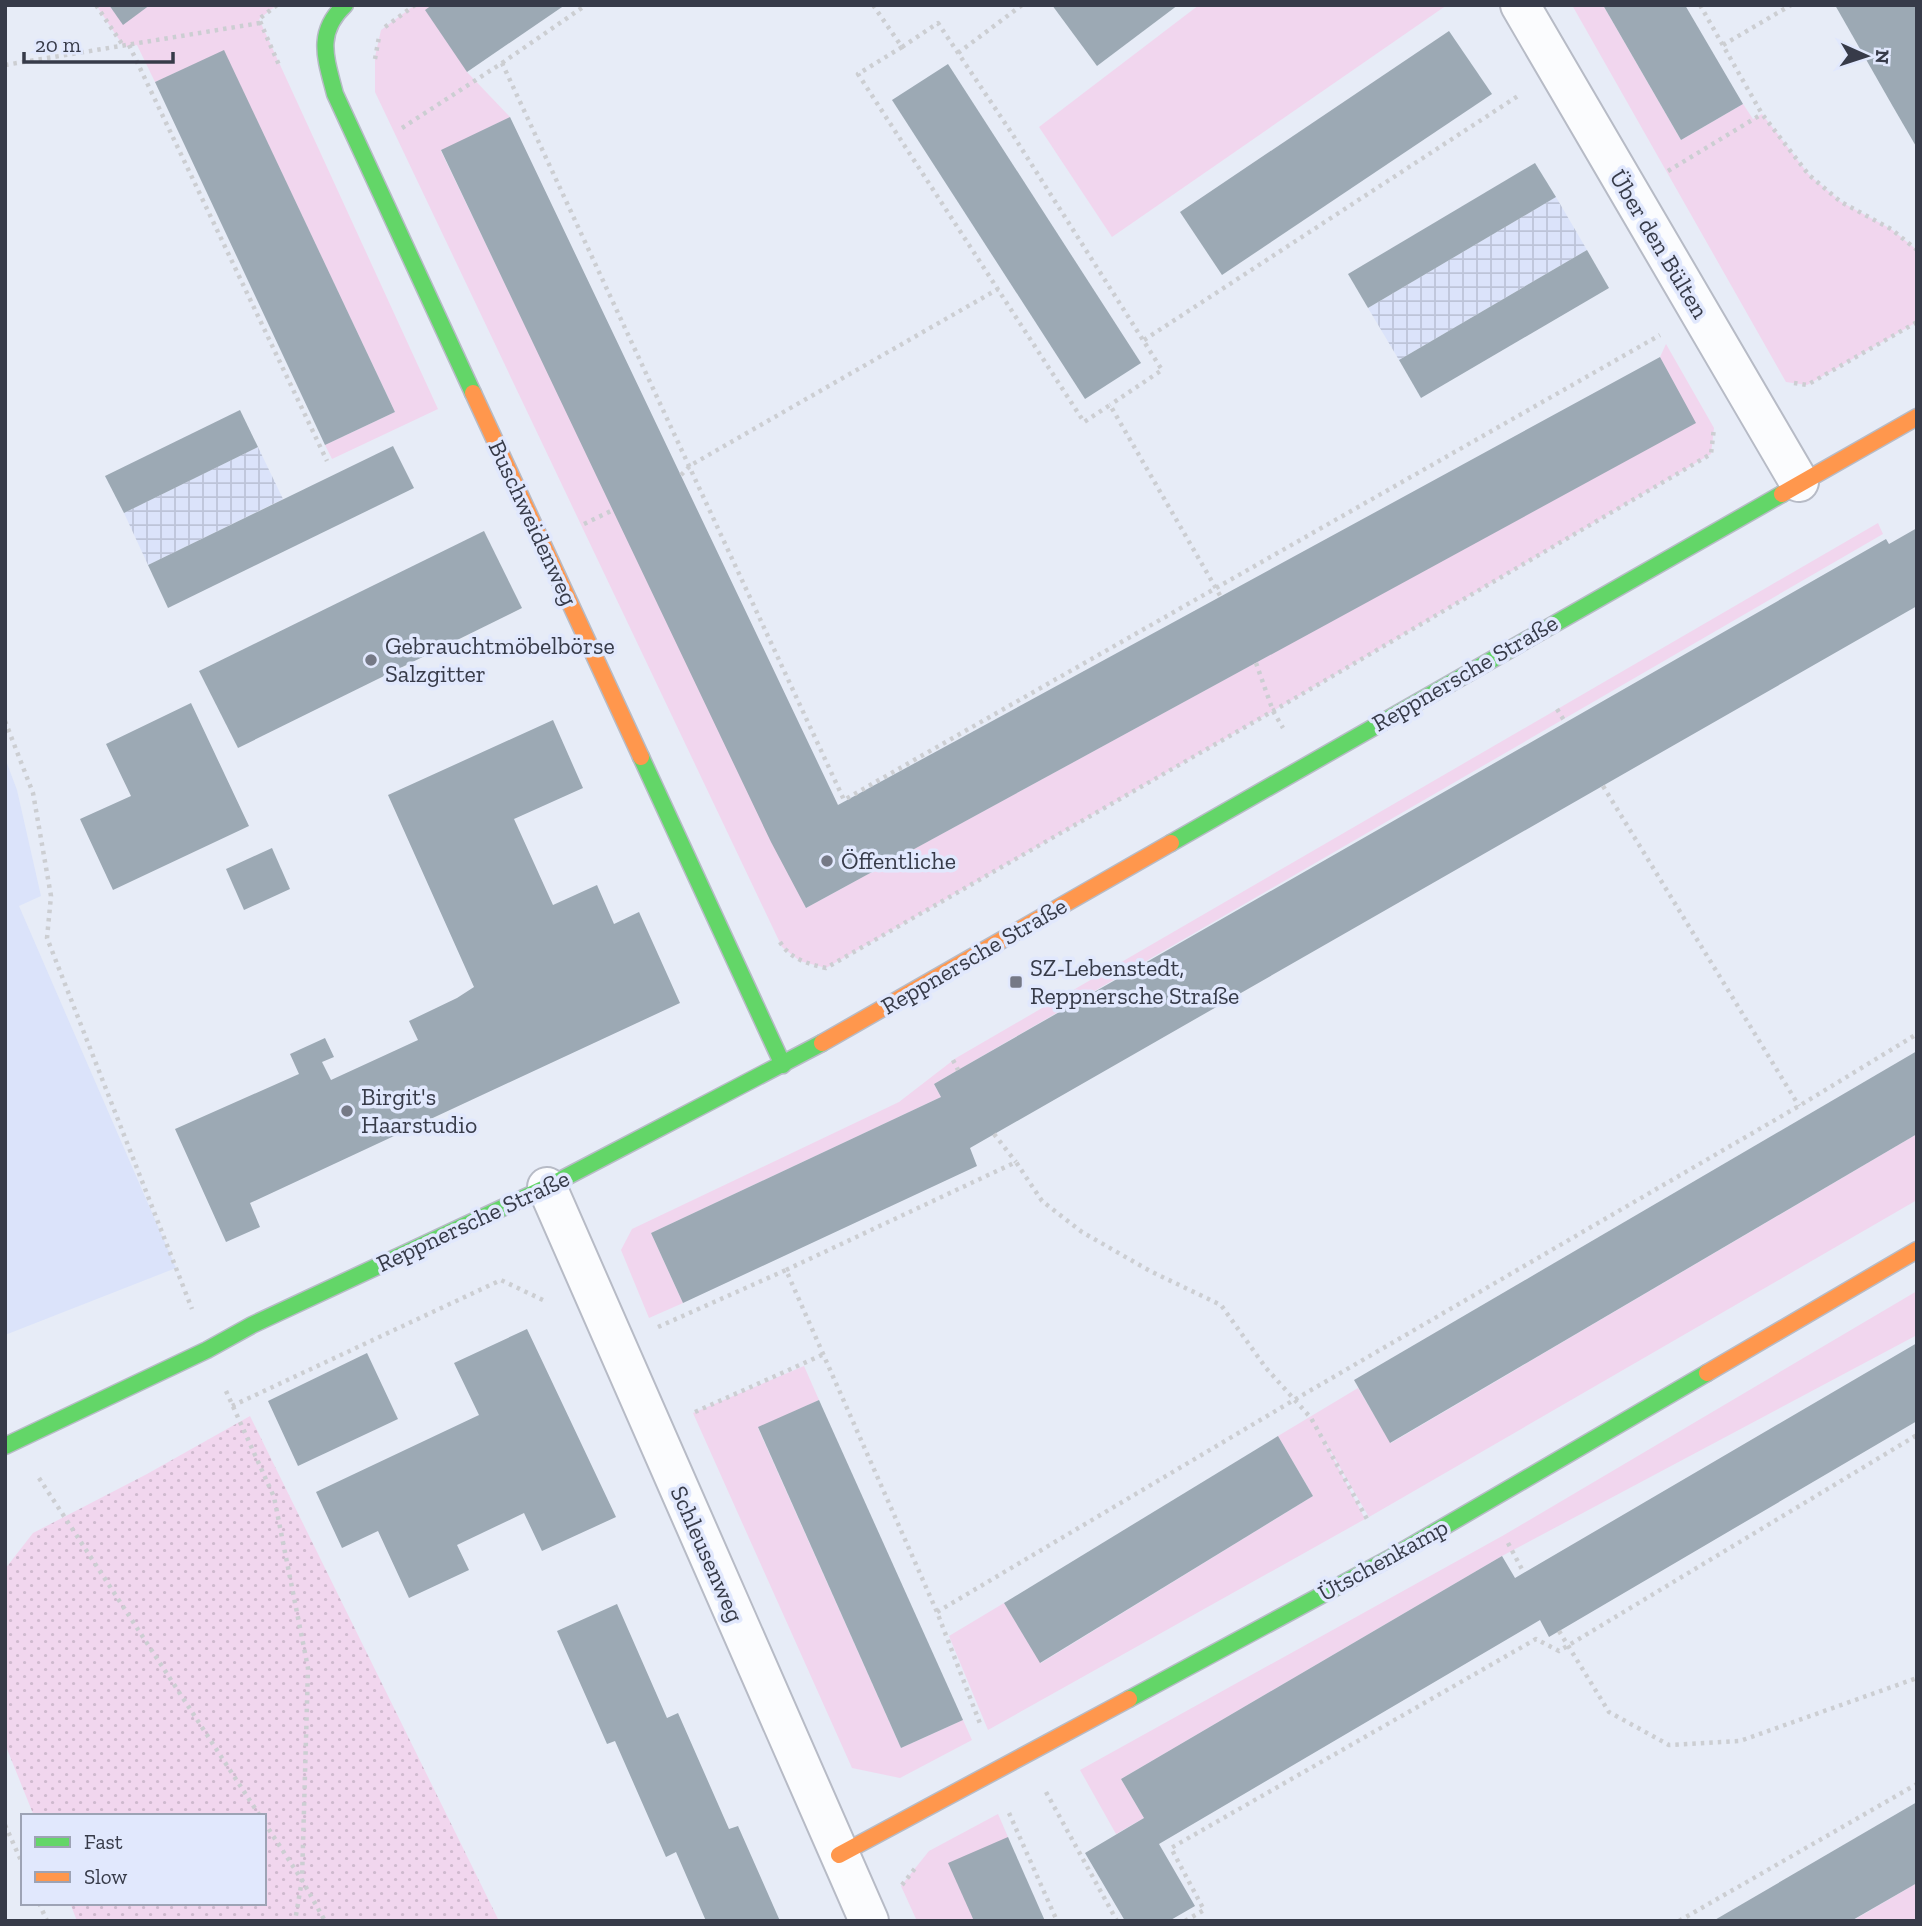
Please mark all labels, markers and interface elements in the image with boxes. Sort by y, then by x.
scale bar [24,21,173,65]
north arrow [1831,21,1901,91]
text: 20 m [35,32,81,57]
text: N [1871,49,1894,65]
street label: Über den Bülten [1604,164,1715,324]
street label: Buschweidenweg [482,436,584,610]
street label: Reppnersche Straße [1367,608,1563,737]
place label: Gebrauchtmöbelbörse Salzgitter [385,631,615,688]
marker: Gebrauchtmöbelbörse Salzgitter [363,652,379,668]
place label: Öffentliche [841,846,956,875]
marker: Öffentliche [819,853,835,869]
street label: Reppnersche Straße [876,891,1072,1020]
place label: SZ-Lebenstedt, Reppnersche Straße [1030,953,1239,1010]
marker: SZ-Lebenstedt, Reppnersche Straße [1008,974,1024,990]
place label: Birgit's Haarstudio [361,1082,477,1139]
marker: Birgit's Haarstudio [339,1103,355,1119]
street label: Reppnersche Straße [372,1163,574,1278]
street label: Schleusenweg [664,1481,750,1626]
street label: Ütschenkamp [1313,1512,1453,1607]
legend [21,1814,266,1905]
text: Fast [84,1829,123,1854]
text: Slow [84,1864,127,1889]

